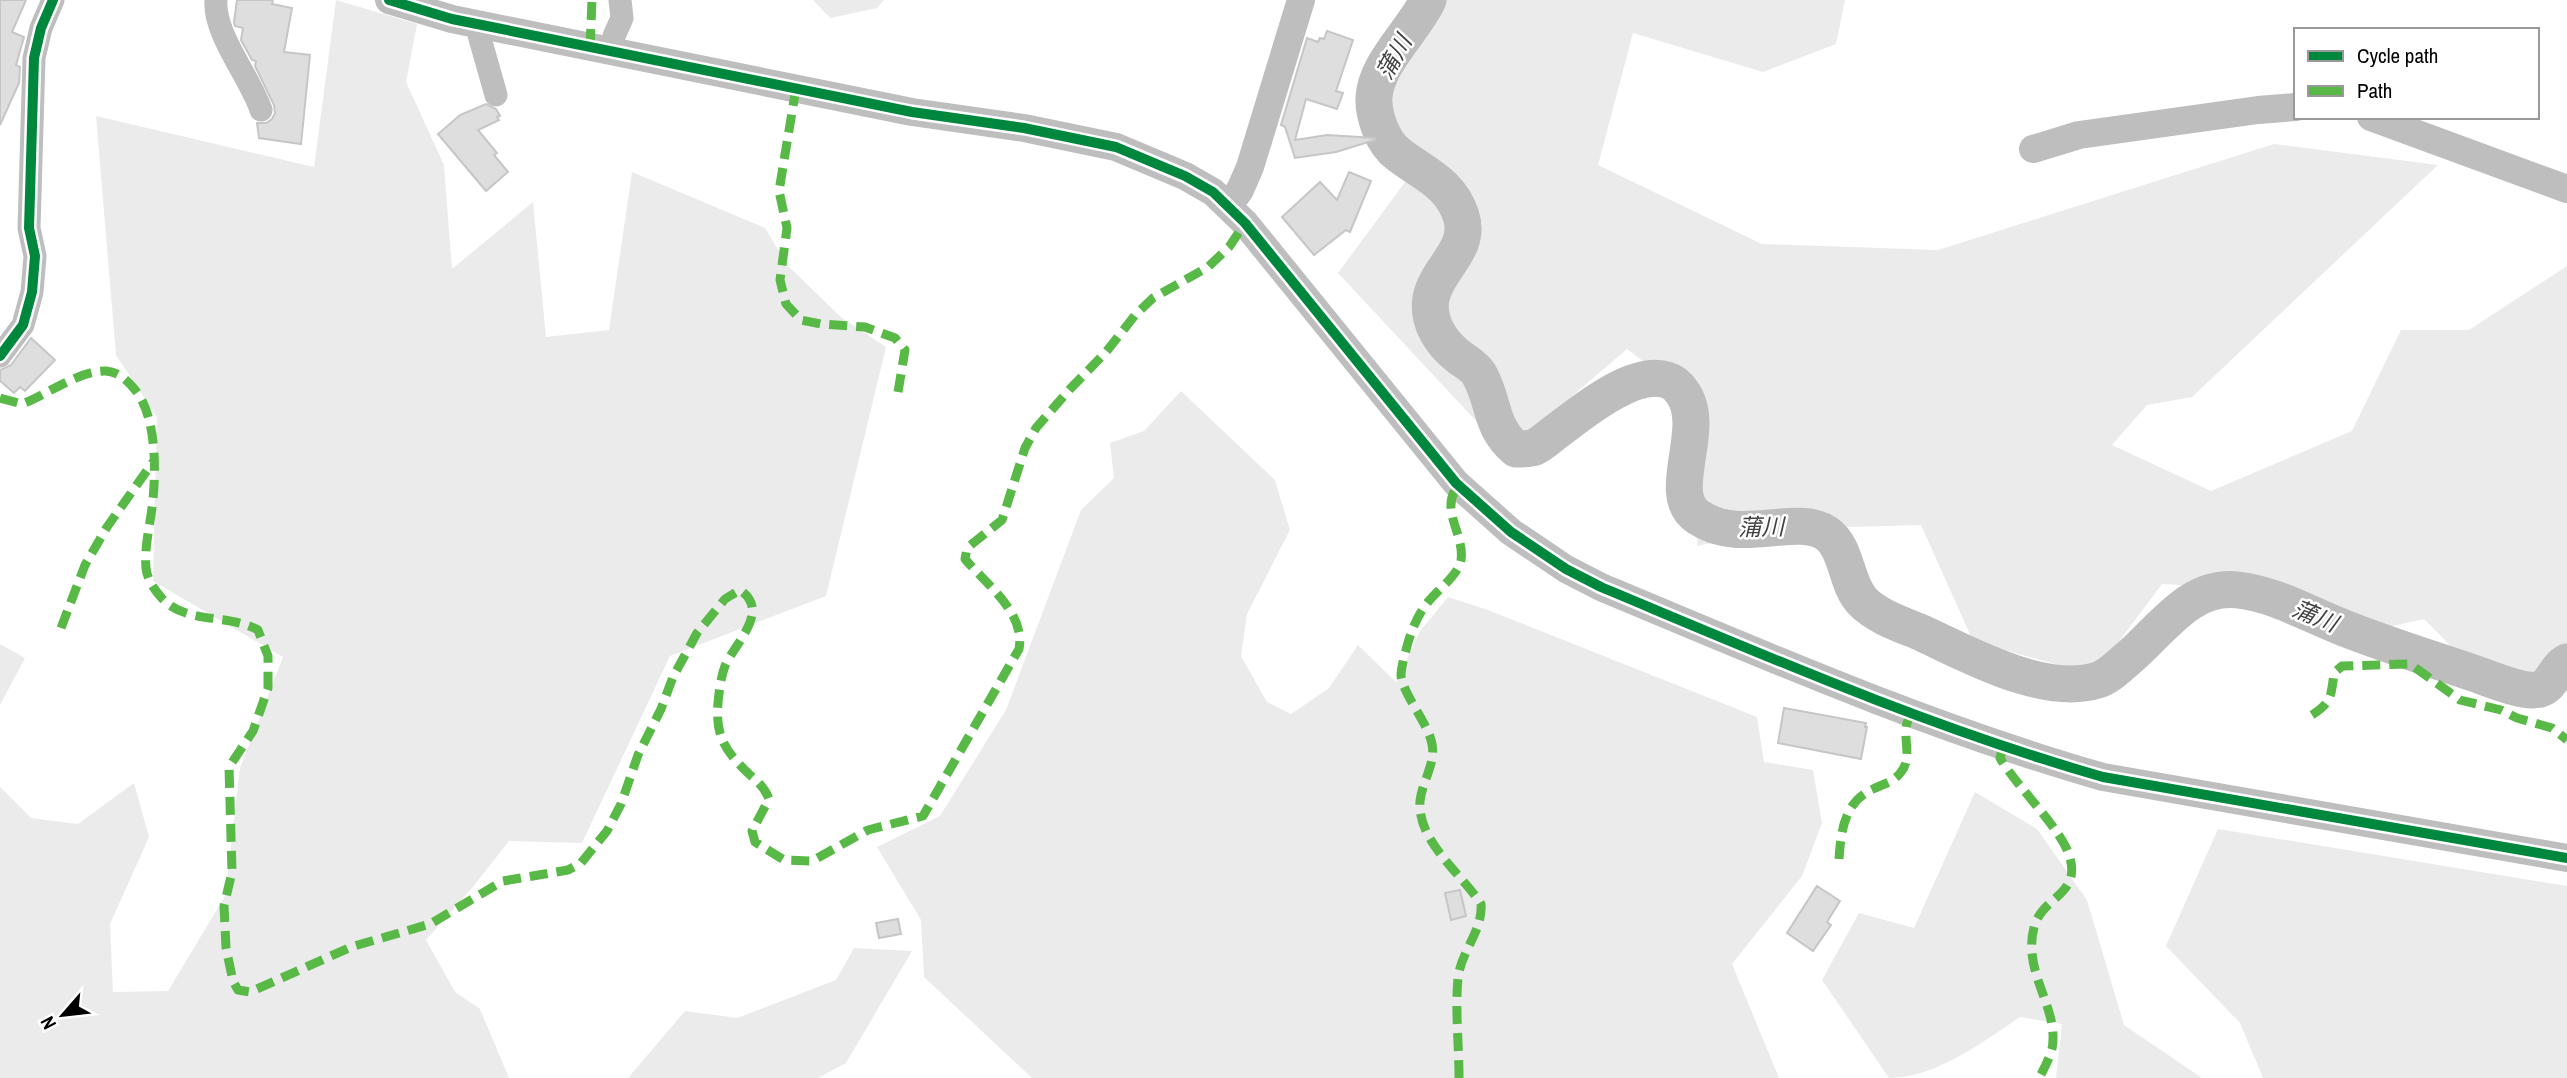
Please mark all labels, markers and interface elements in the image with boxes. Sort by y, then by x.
water label: 蒲川 [1369,27,1420,84]
legend [2294,28,2539,119]
text: Cycle path [2357,41,2438,70]
text: Path [2357,76,2392,105]
water label: 蒲川 [1738,511,1787,542]
water label: 蒲川 [2288,593,2345,640]
north arrow [28,980,98,1050]
text: N [34,1012,62,1034]

